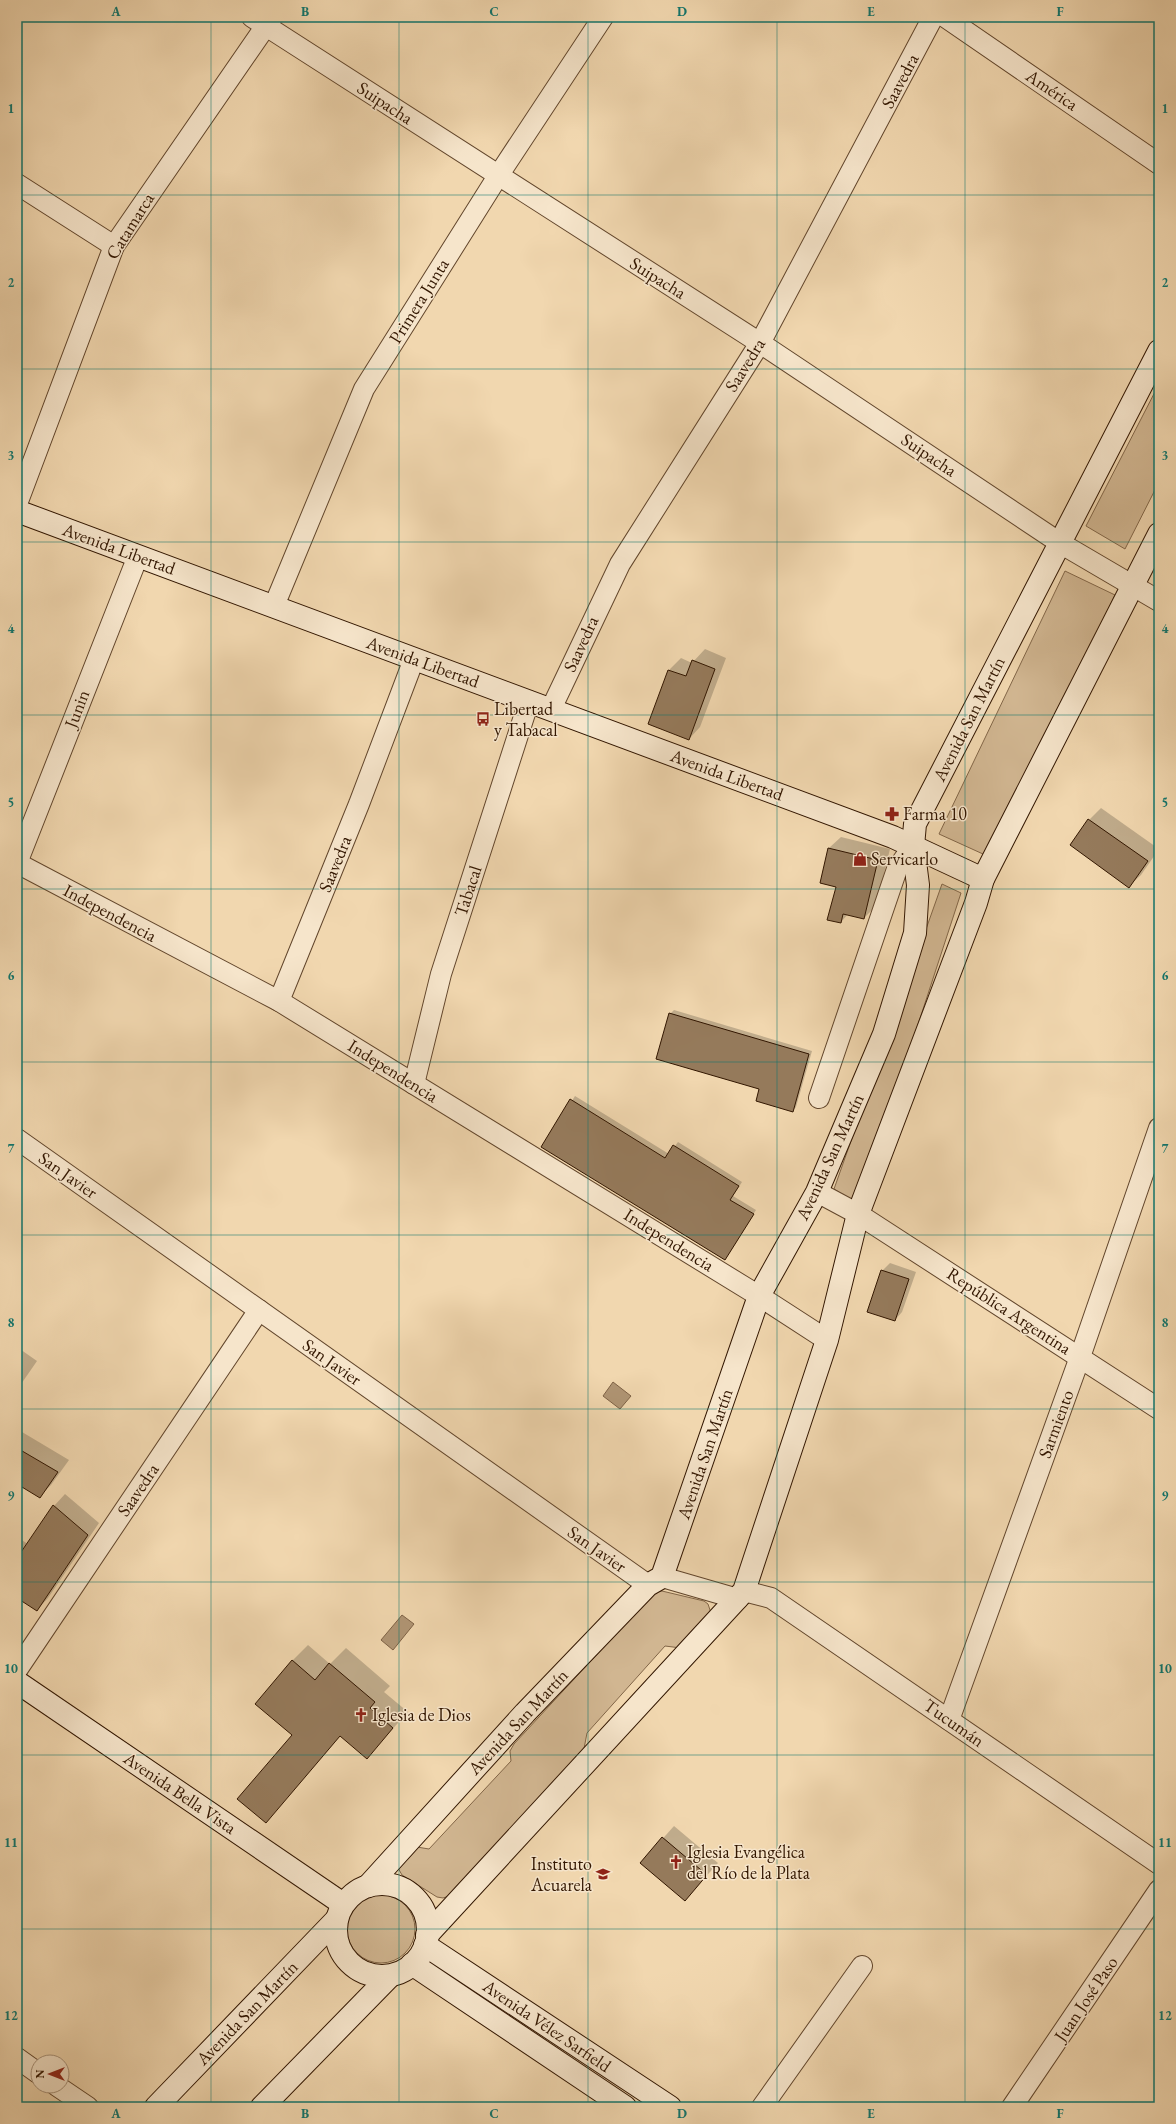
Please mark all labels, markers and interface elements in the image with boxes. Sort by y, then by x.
text: A [110,3,121,20]
text: B [301,3,309,20]
text: C [489,3,499,20]
text: D [677,3,687,20]
text: E [867,3,875,20]
text: F [1056,3,1064,20]
street label: Saavedra [876,49,924,112]
street label: América [1021,63,1083,116]
street label: Suipacha [353,76,418,130]
text: 1 [8,100,15,117]
text: 1 [1162,100,1169,117]
street label: Catamarca [100,187,159,263]
street label: Suipacha [626,251,691,304]
street label: Primera Junta [383,253,454,348]
text: 2 [8,274,15,291]
text: 2 [1162,274,1169,291]
street label: Saavedra [719,333,770,396]
street label: Suipacha [897,428,962,482]
text: 3 [8,447,15,464]
text: 3 [1162,447,1169,464]
street label: Avenida Libertad [59,517,180,580]
street label: Saavedra [558,611,604,675]
text: 4 [8,620,15,637]
text: 4 [1162,620,1169,637]
street label: Avenida Libertad [363,630,484,693]
street label: Avenida San Martín [927,652,1010,786]
street label: Junin [58,686,94,733]
place label: Libertad y Tabacal [494,697,558,741]
bus stop icon: Libertad y Tabacal [475,711,491,727]
street label: Avenida Libertad [667,743,788,806]
text: 5 [8,794,14,811]
text: 5 [1162,794,1168,811]
place label: Farma 10 [903,802,967,825]
pharmacy icon: Farma 10 [884,806,900,822]
street label: Saavedra [313,831,357,895]
place label: Servicarlo [871,847,938,870]
shop icon: Servicarlo [852,851,868,867]
street label: Tabacal [449,863,486,919]
street label: Independencia [60,878,161,947]
text: 6 [8,967,15,984]
text: 6 [1162,967,1169,984]
street label: Independencia [344,1034,443,1108]
street label: Avenida San Martín [790,1090,869,1225]
text: 7 [8,1140,15,1157]
text: 7 [1162,1140,1169,1157]
street label: San Javier [34,1146,102,1203]
street label: Independencia [620,1203,719,1277]
street label: República Argentina [943,1262,1077,1360]
text: 8 [8,1314,15,1331]
text: 8 [1162,1314,1169,1331]
street label: San Javier [298,1333,366,1390]
street label: Avenida San Martín [671,1385,738,1523]
street label: Sarmiento [1033,1386,1079,1461]
street label: Saavedra [112,1458,164,1521]
text: 9 [8,1487,15,1504]
text: 9 [1162,1487,1169,1504]
street label: San Javier [563,1520,631,1577]
text: 10 [4,1660,18,1677]
text: 10 [1158,1660,1172,1677]
street label: Avenida San Martín [462,1663,573,1780]
street label: Tucumán [919,1693,990,1752]
place label: Iglesia de Dios [372,1703,471,1726]
church icon: Iglesia de Dios [353,1707,369,1723]
street label: Avenida Bella Vista [119,1746,242,1839]
text: 11 [4,1834,18,1851]
text: 11 [1158,1834,1172,1851]
place label: Iglesia Evangélica del Río de la Plata [687,1840,811,1884]
place label: Instituto Acuarela [530,1852,593,1896]
church icon: Iglesia Evangélica del Río de la Plata [668,1854,684,1870]
school or university icon: Instituto Acuarela [595,1866,611,1882]
street label: Juan José Paso [1047,1951,1123,2048]
street label: Avenida San Martín [190,1955,303,2071]
street label: Avenida Vélez Sarfield [478,1974,617,2078]
text: 12 [4,2007,18,2024]
text: 12 [1158,2007,1172,2024]
north arrow [30,2054,70,2094]
text: N [33,2069,47,2078]
text: A [110,2105,121,2122]
text: B [301,2105,309,2122]
text: C [489,2105,499,2122]
text: D [677,2105,687,2122]
text: E [867,2105,875,2122]
text: F [1056,2105,1064,2122]

